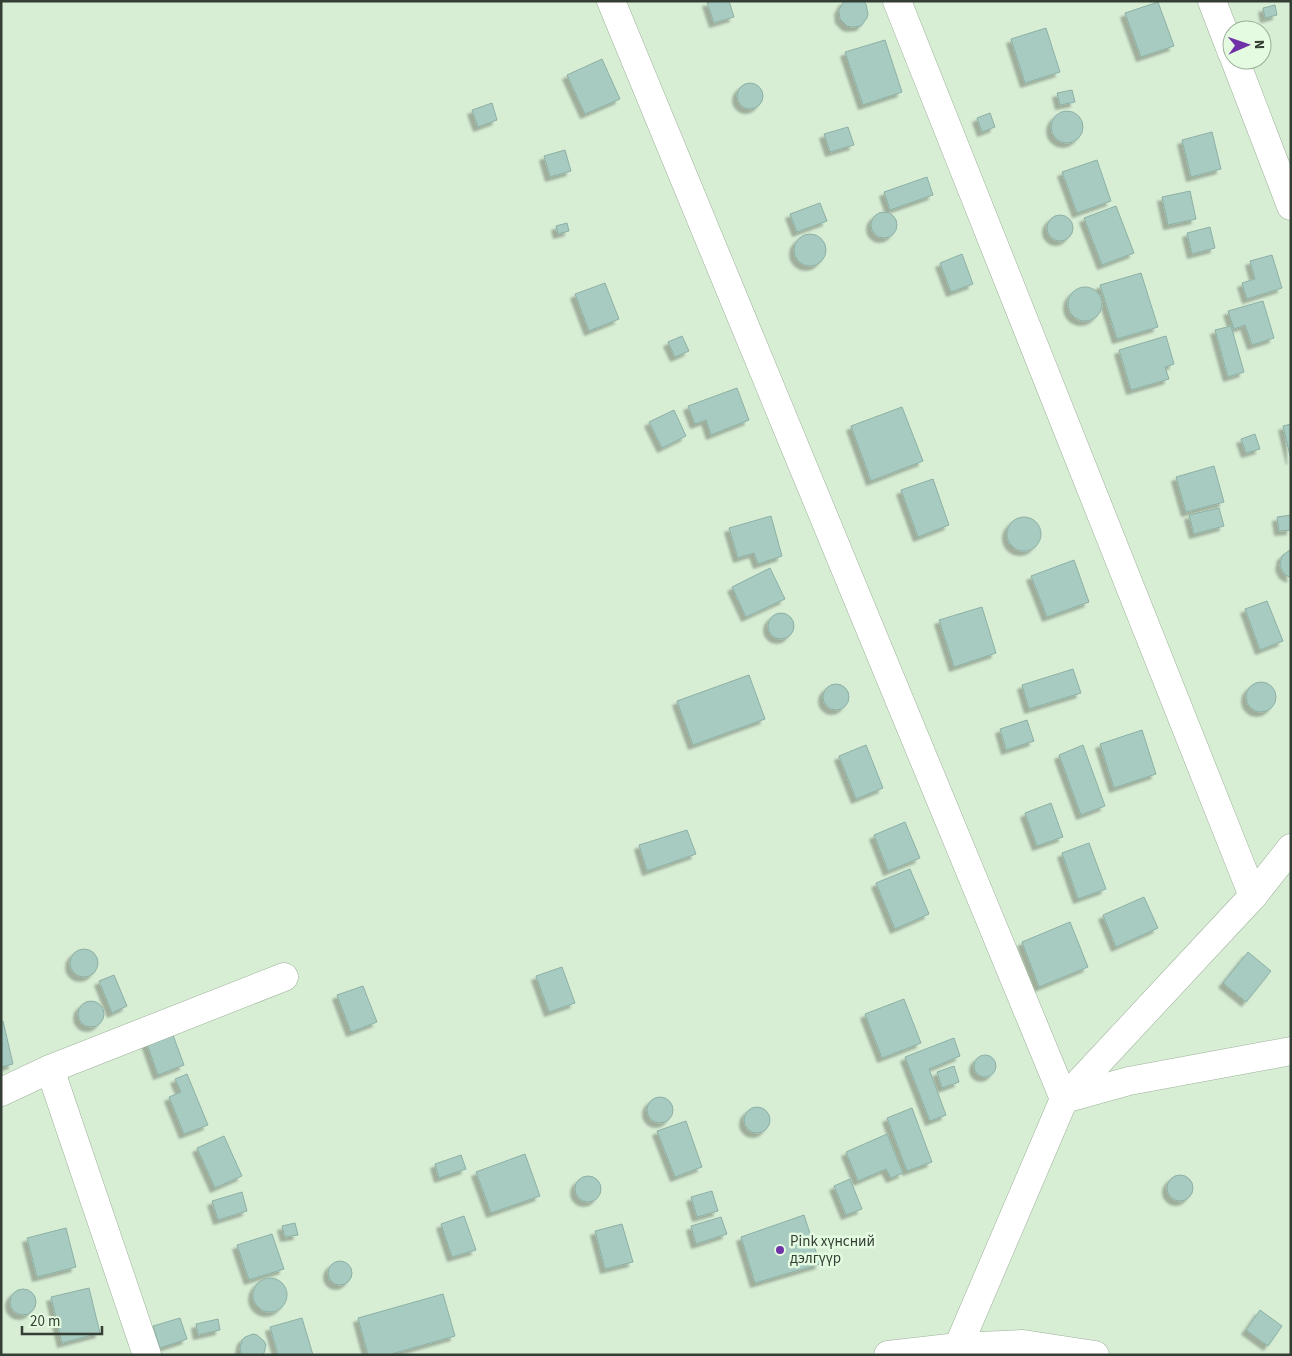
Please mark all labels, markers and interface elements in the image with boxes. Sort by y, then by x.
north arrow [1222,20,1272,70]
text: N [1249,40,1269,50]
place label: Pink хүнсний дэлгүүр [790,1231,875,1269]
marker: Pink хүнсний дэлгүүр [774,1244,786,1256]
scale bar [22,1304,102,1336]
text: 20 m [30,1311,60,1332]

